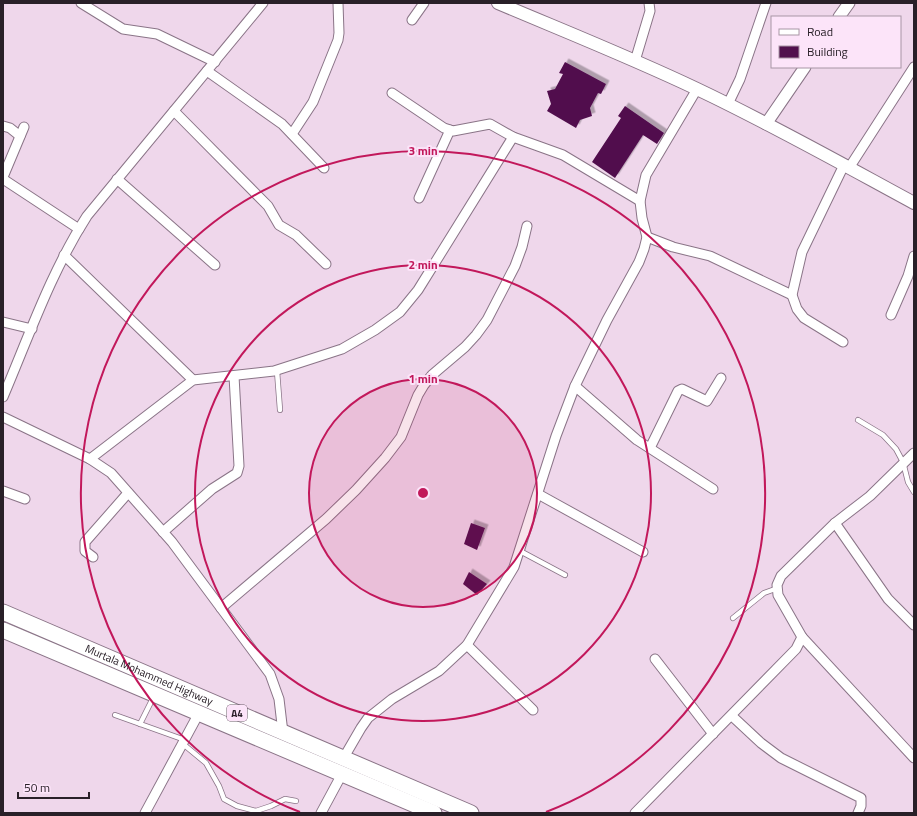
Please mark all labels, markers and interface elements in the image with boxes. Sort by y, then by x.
legend [771,16,901,68]
text: Road [807,22,833,41]
text: Building [807,42,848,61]
text: 3 min [408,141,438,160]
text: 2 min [408,255,438,274]
text: 1 min [408,369,438,388]
centre of rings [416,486,430,500]
street label: Murtala Mohammed Highway [83,640,216,710]
road number: A4 [227,705,247,721]
scale bar [18,774,89,800]
text: 50 m [24,778,50,797]

